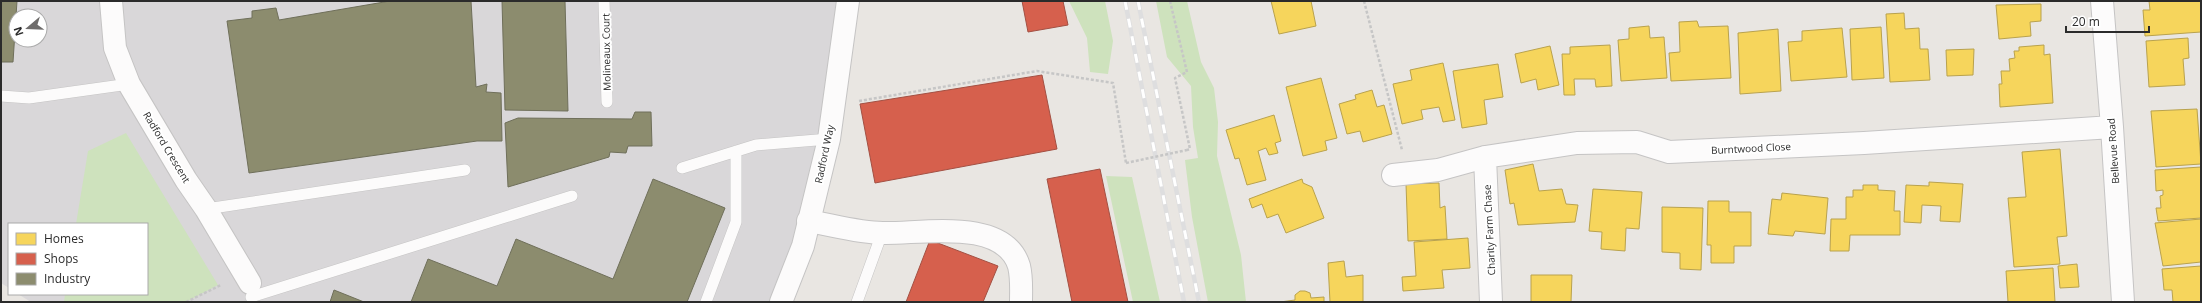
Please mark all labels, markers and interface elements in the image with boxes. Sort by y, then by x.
north arrow [8,8,48,48]
scale bar [2066,8,2149,34]
street label: Molineaux Court [598,13,614,91]
text: 20 m [2072,13,2100,30]
text: N [10,25,27,38]
street label: Radford Crescent [140,109,194,186]
street label: Bellevue Road [2104,118,2122,184]
street label: Radford Way [811,122,837,185]
street label: Burntwood Close [1711,139,1792,157]
street label: Charity Farm Chase [1480,184,1498,276]
legend [8,223,148,295]
text: Homes [44,230,84,247]
text: Shops [44,250,79,267]
text: Industry [44,270,91,287]

